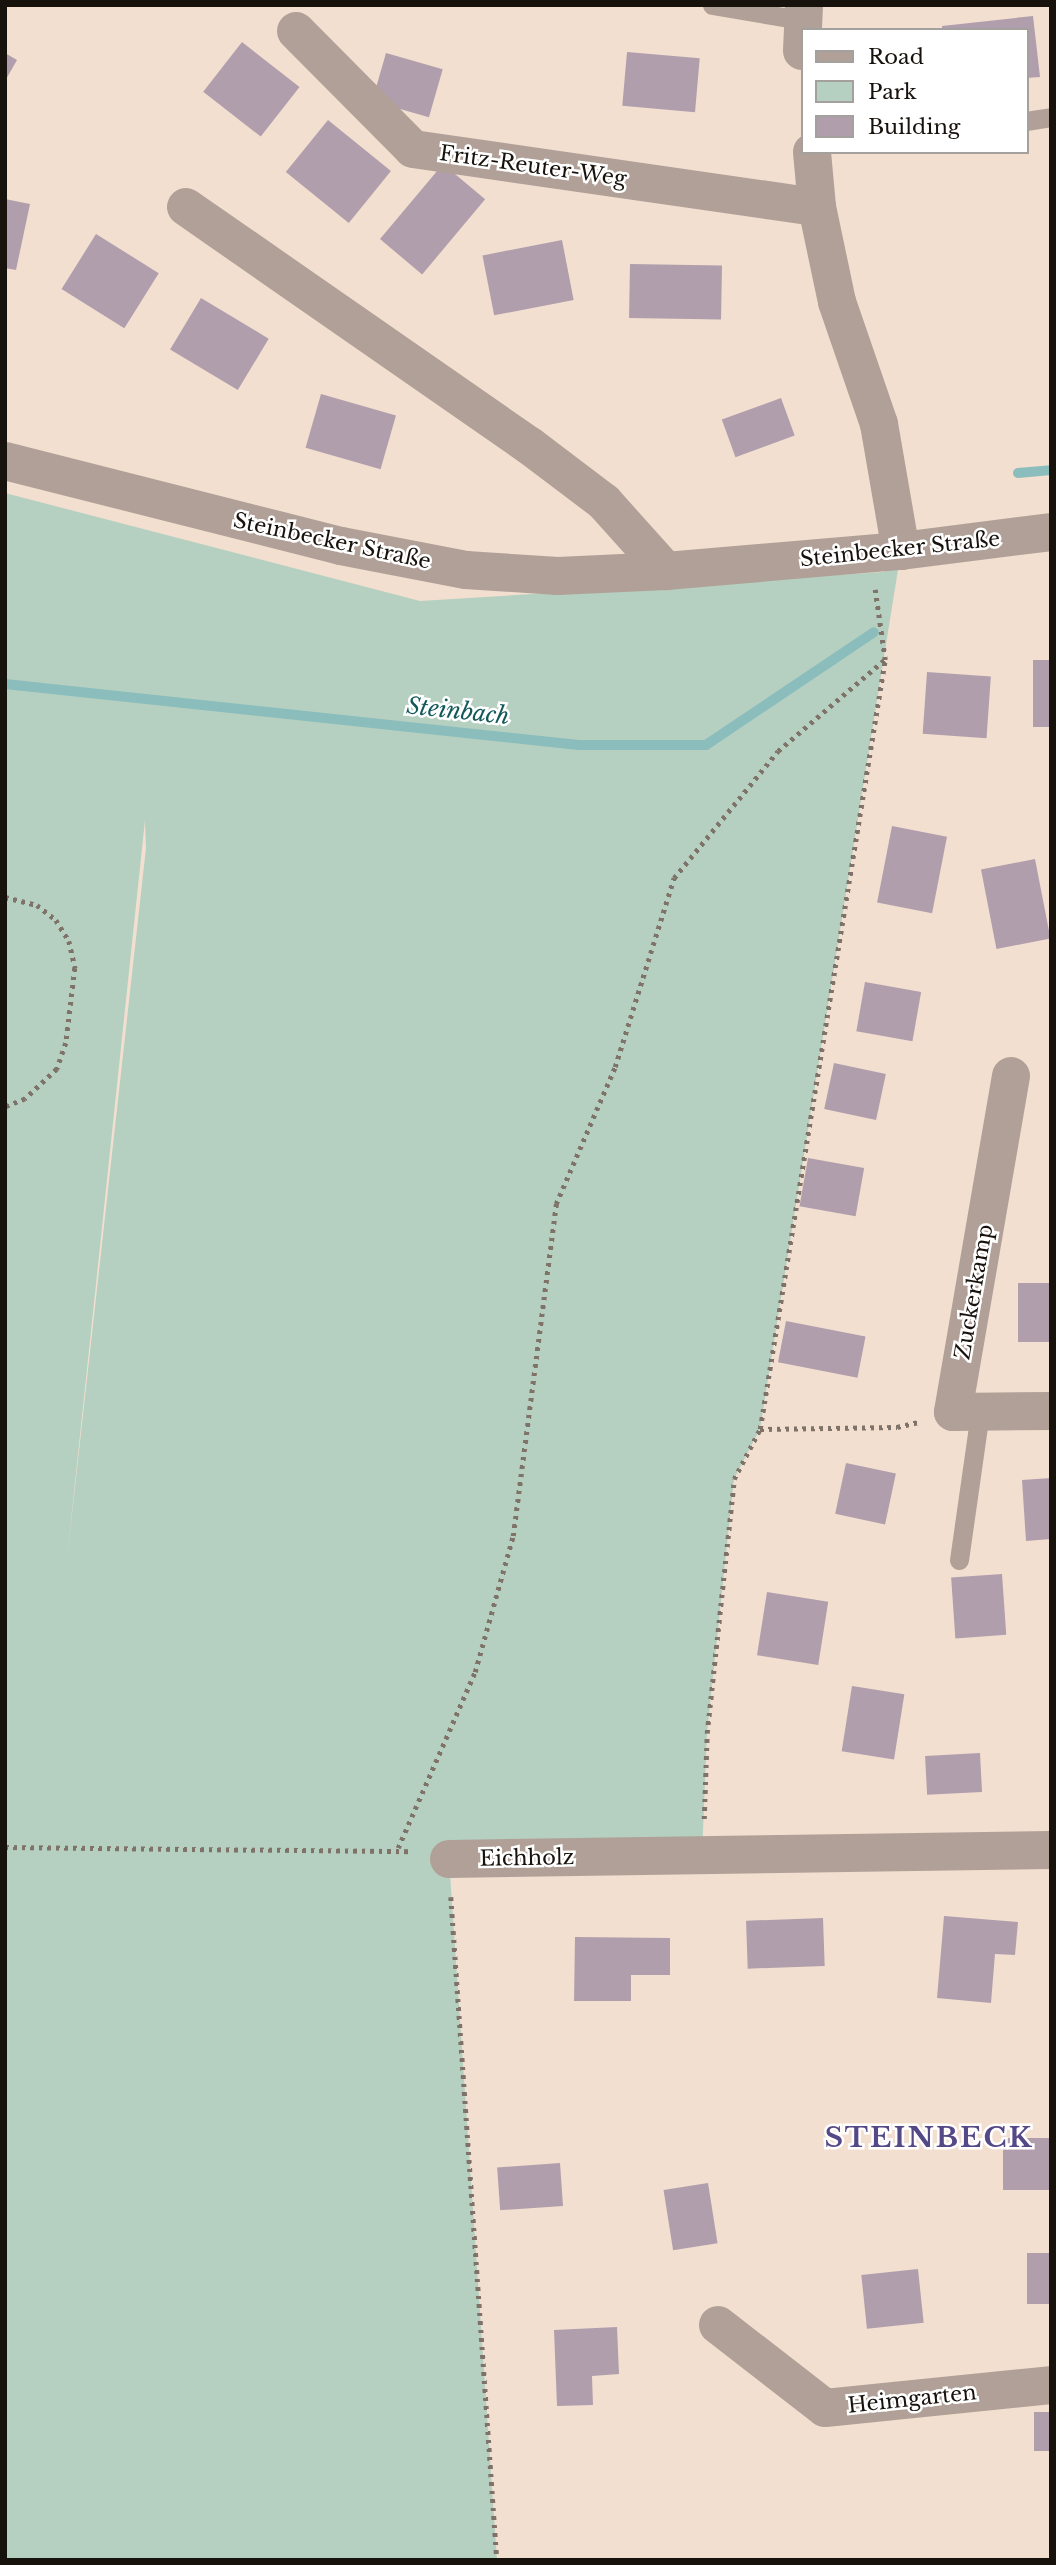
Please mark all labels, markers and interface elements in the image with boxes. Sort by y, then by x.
legend [800,28,1028,154]
text: Road [868,44,924,70]
text: Park [868,79,917,105]
text: Building [868,114,960,140]
street label: Fritz-Reuter-Weg [438,140,628,192]
street label: Steinbecker Straße [231,508,433,574]
street label: Steinbecker Straße [798,526,1002,572]
water label: Steinbach [405,692,511,730]
street label: Zuckerkamp [950,1222,998,1362]
street label: Eichholz [479,1845,575,1871]
district label: STEINBECK [826,2121,1032,2155]
street label: Heimgarten [846,2380,978,2418]

